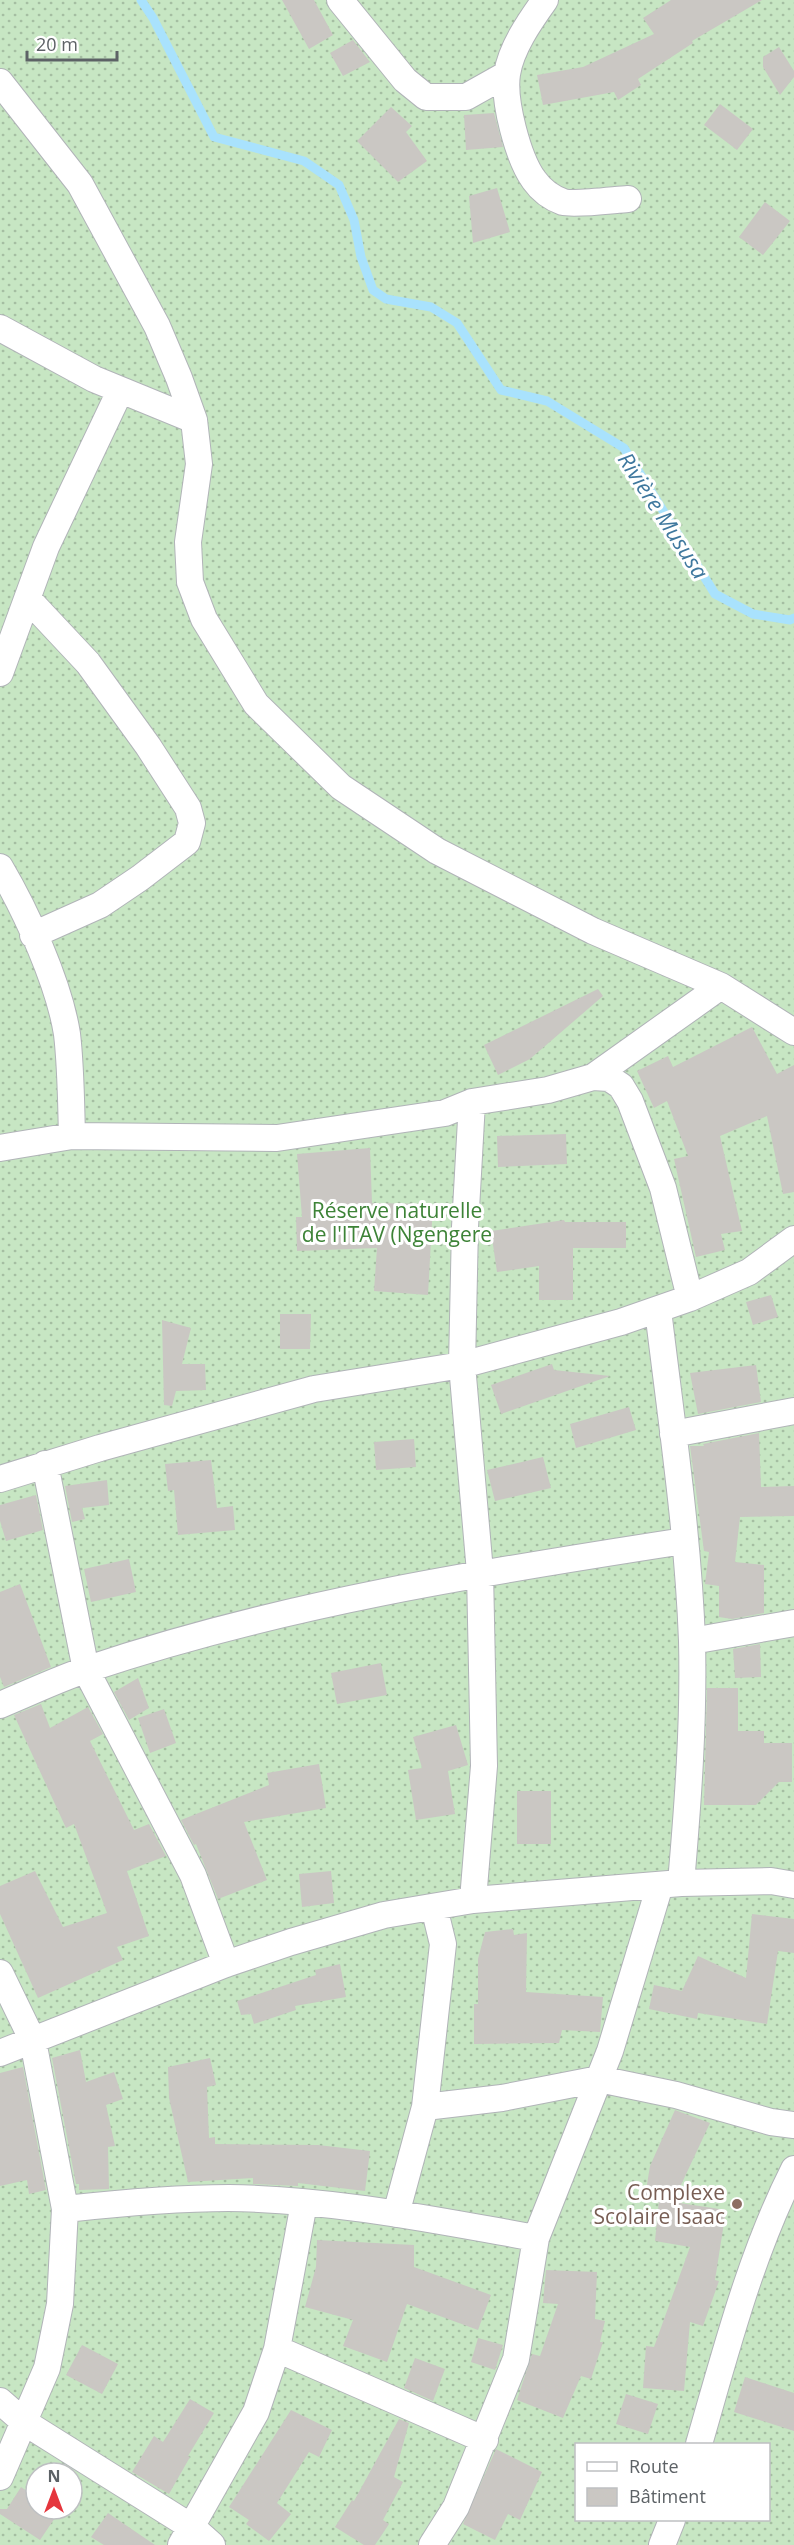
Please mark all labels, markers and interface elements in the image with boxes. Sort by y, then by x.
scale bar [27,24,117,62]
text: 20 m [36,32,78,56]
water label: Rivière Mususa [612,446,716,584]
park label: Réserve naturelle de l'ITAV (Ngengere [302,1196,492,1248]
place label: Complexe Scolaire Isaac [593,2178,725,2230]
marker: Complexe Scolaire Isaac [730,2197,744,2211]
legend [575,2443,770,2521]
text: Route [629,2454,679,2478]
north arrow [24,2461,84,2521]
text: N [47,2465,61,2487]
text: Bâtiment [629,2484,706,2508]

